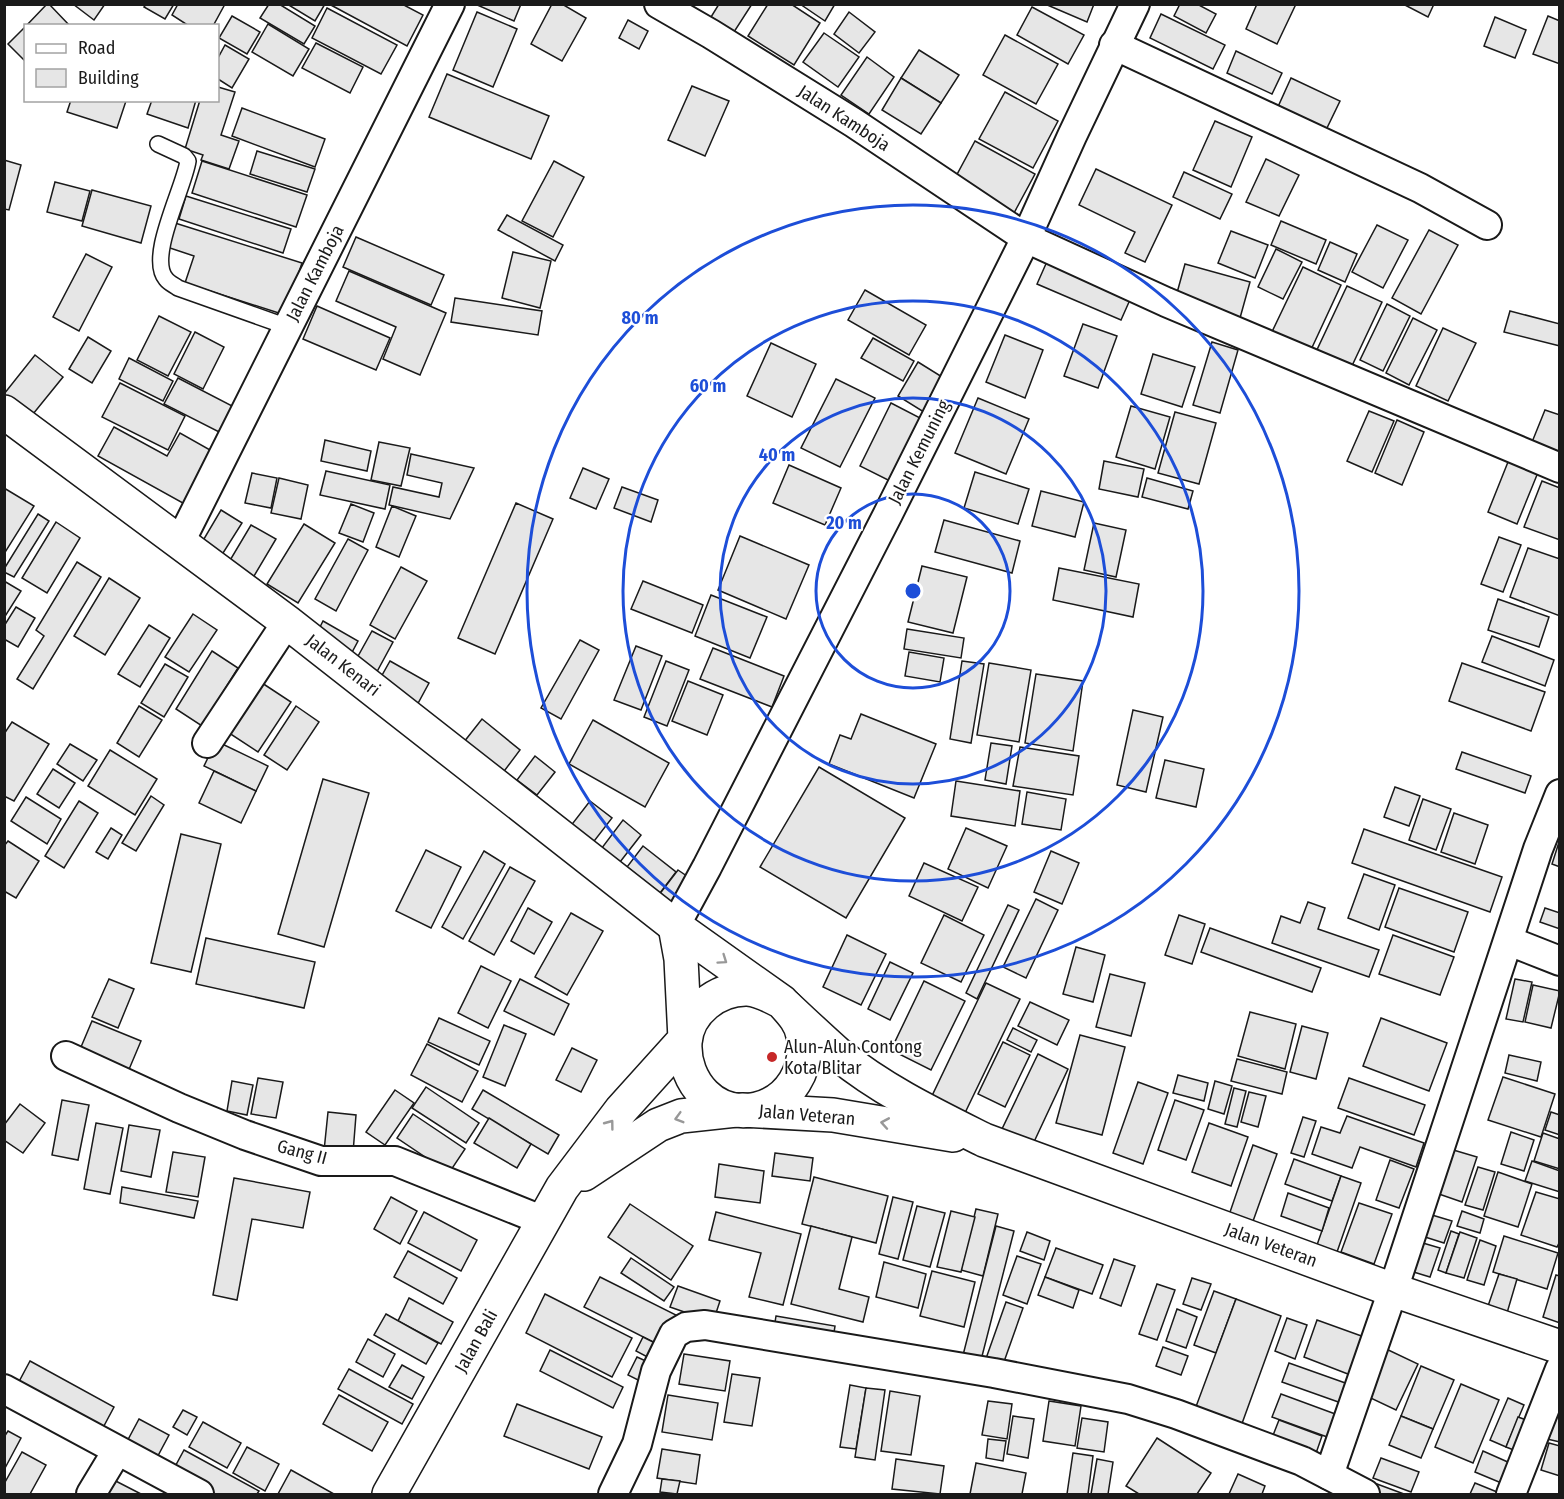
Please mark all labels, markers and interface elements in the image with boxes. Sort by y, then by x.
legend [24,24,219,102]
text: Road [78,37,115,59]
text: Building [78,67,139,89]
street label: Jalan Kamboja [794,80,894,156]
street label: Jalan Kamboja [281,221,349,325]
text: 80 m [622,307,658,329]
text: 60 m [690,375,726,397]
street label: Jalan Kemuning [883,396,955,508]
text: 40 m [759,444,795,466]
text: 20 m [825,512,862,534]
centre of rings [903,581,923,601]
street label: Jalan Kenari [302,629,384,701]
one-way arrow [716,953,727,964]
place label: Alun-Alun Contong Kota Blitar [784,1036,922,1079]
marker: Alun-Alun Contong Kota Blitar [765,1050,779,1064]
street label: Jalan Veteran [758,1100,856,1130]
one-way arrow [674,1111,685,1123]
one-way arrow [881,1118,890,1130]
one-way arrow [603,1120,614,1131]
street label: Gang II [275,1135,329,1169]
street label: Jalan Veteran [1222,1218,1320,1272]
street label: Jalan Bali [450,1306,502,1376]

